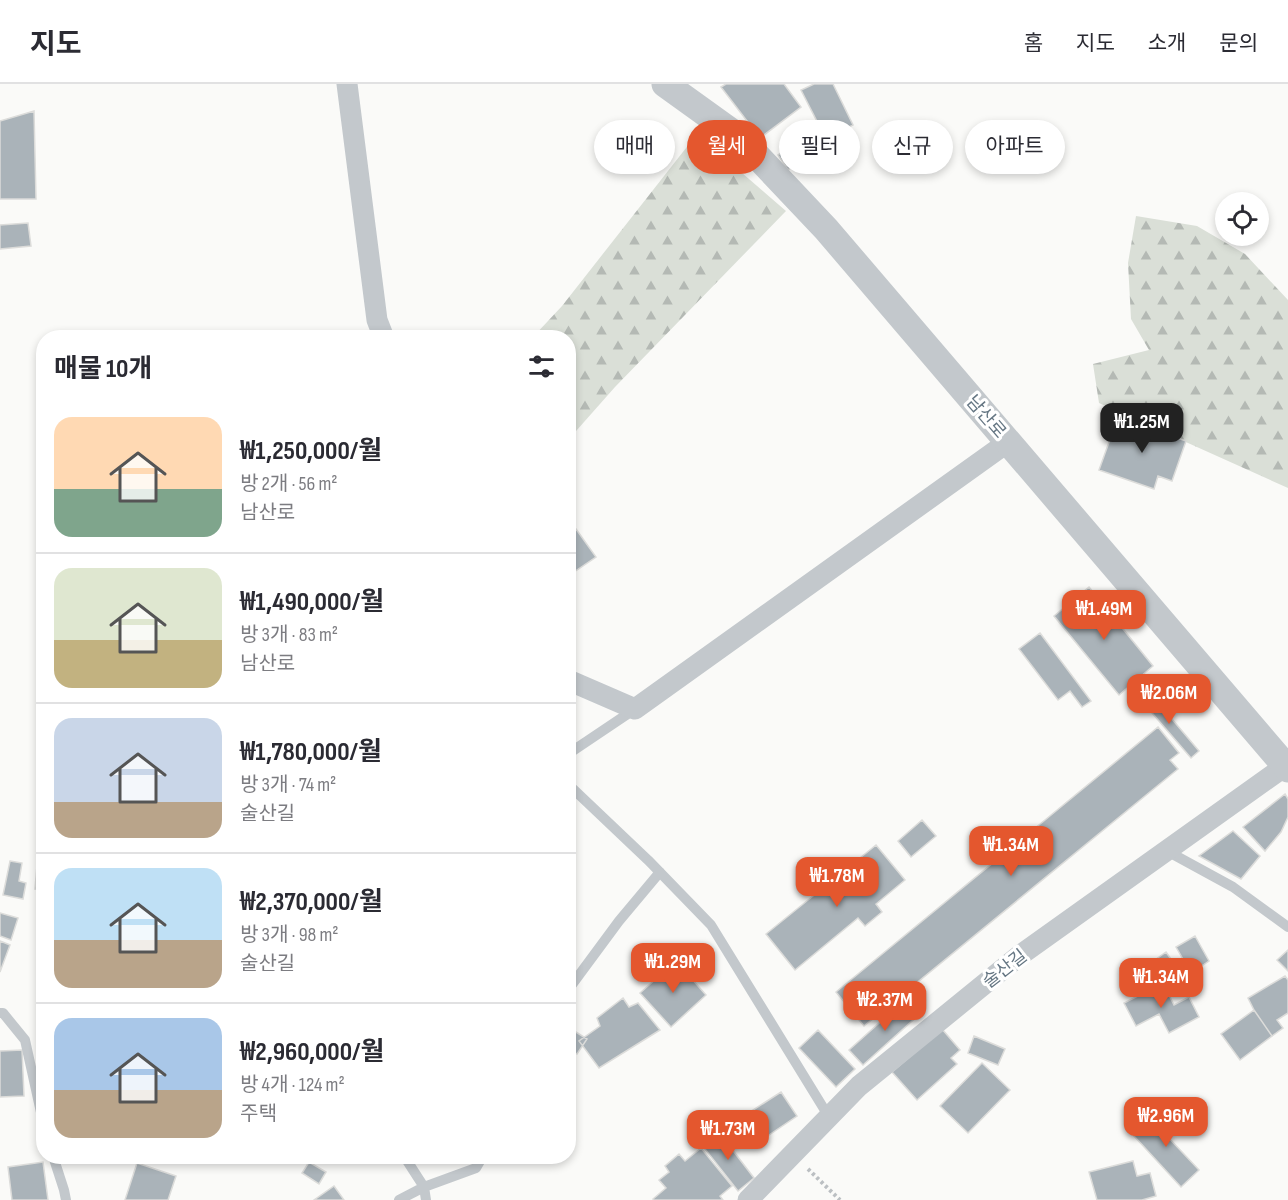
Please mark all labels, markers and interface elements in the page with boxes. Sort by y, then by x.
text: 지도 [30,28,82,61]
text: 홈 [1024,31,1043,56]
text: 지도 [1076,31,1115,56]
text: 소개 [1148,31,1186,56]
text: 문의 [1219,31,1258,56]
chip: 매매 [594,120,675,174]
chip: 월세 [687,120,767,174]
chip: 필터 [779,120,860,174]
chip: 신규 [872,120,953,174]
chip: 아파트 [965,120,1065,174]
map controls [1215,192,1269,246]
button: locate [1215,192,1269,246]
icon: filters [525,350,558,383]
text: 매물 10개 [54,354,152,385]
street label: 남산로 [962,391,1010,443]
pin: ₩1.25M [1093,403,1191,454]
text: ₩1.25M [1114,410,1170,434]
text: ₩1,250,000/월 [240,436,382,467]
icon: home [102,441,174,513]
text: 방 2개 · 56 m² [240,472,338,496]
text: 남산로 [240,501,295,525]
text: ₩1,490,000/월 [240,587,384,618]
pin: ₩1.49M [1055,590,1153,641]
icon: home [102,592,174,664]
text: ₩1.49M [1076,597,1132,621]
text: 방 3개 · 83 m² [240,623,338,647]
text: 남산로 [240,652,295,676]
pin: ₩2.06M [1120,674,1218,725]
text: ₩2.06M [1141,681,1197,705]
text: ₩1,780,000/월 [240,737,382,768]
icon: home [102,742,174,814]
text: 방 3개 · 74 m² [240,773,336,797]
text: 술산길 [240,802,295,826]
pin: ₩1.34M [962,826,1060,877]
text: ₩1.34M [983,833,1039,857]
pin: ₩1.78M [788,857,886,908]
text: ₩1.78M [810,864,864,888]
text: ₩2,370,000/월 [240,887,383,918]
icon: home [102,892,174,964]
text: 방 3개 · 98 m² [240,923,339,947]
pin: ₩1.29M [624,943,722,994]
street label: 술산길 [979,945,1031,993]
text: ₩1.29M [645,950,701,974]
text: 술산길 [240,952,295,976]
pin: ₩1.34M [1112,958,1210,1009]
text: ₩1.34M [1133,965,1189,989]
pin: ₩2.37M [836,981,934,1032]
text: ₩2.37M [857,988,913,1012]
text: ₩2,960,000/월 [240,1037,385,1068]
icon: home [102,1042,174,1114]
text: 방 4개 · 124 m² [240,1073,345,1097]
pin: ₩2.96M [1117,1097,1215,1148]
text: 주택 [240,1102,277,1126]
text: ₩2.96M [1138,1104,1194,1128]
pin: ₩1.73M [679,1110,777,1161]
text: ₩1.73M [701,1117,755,1141]

